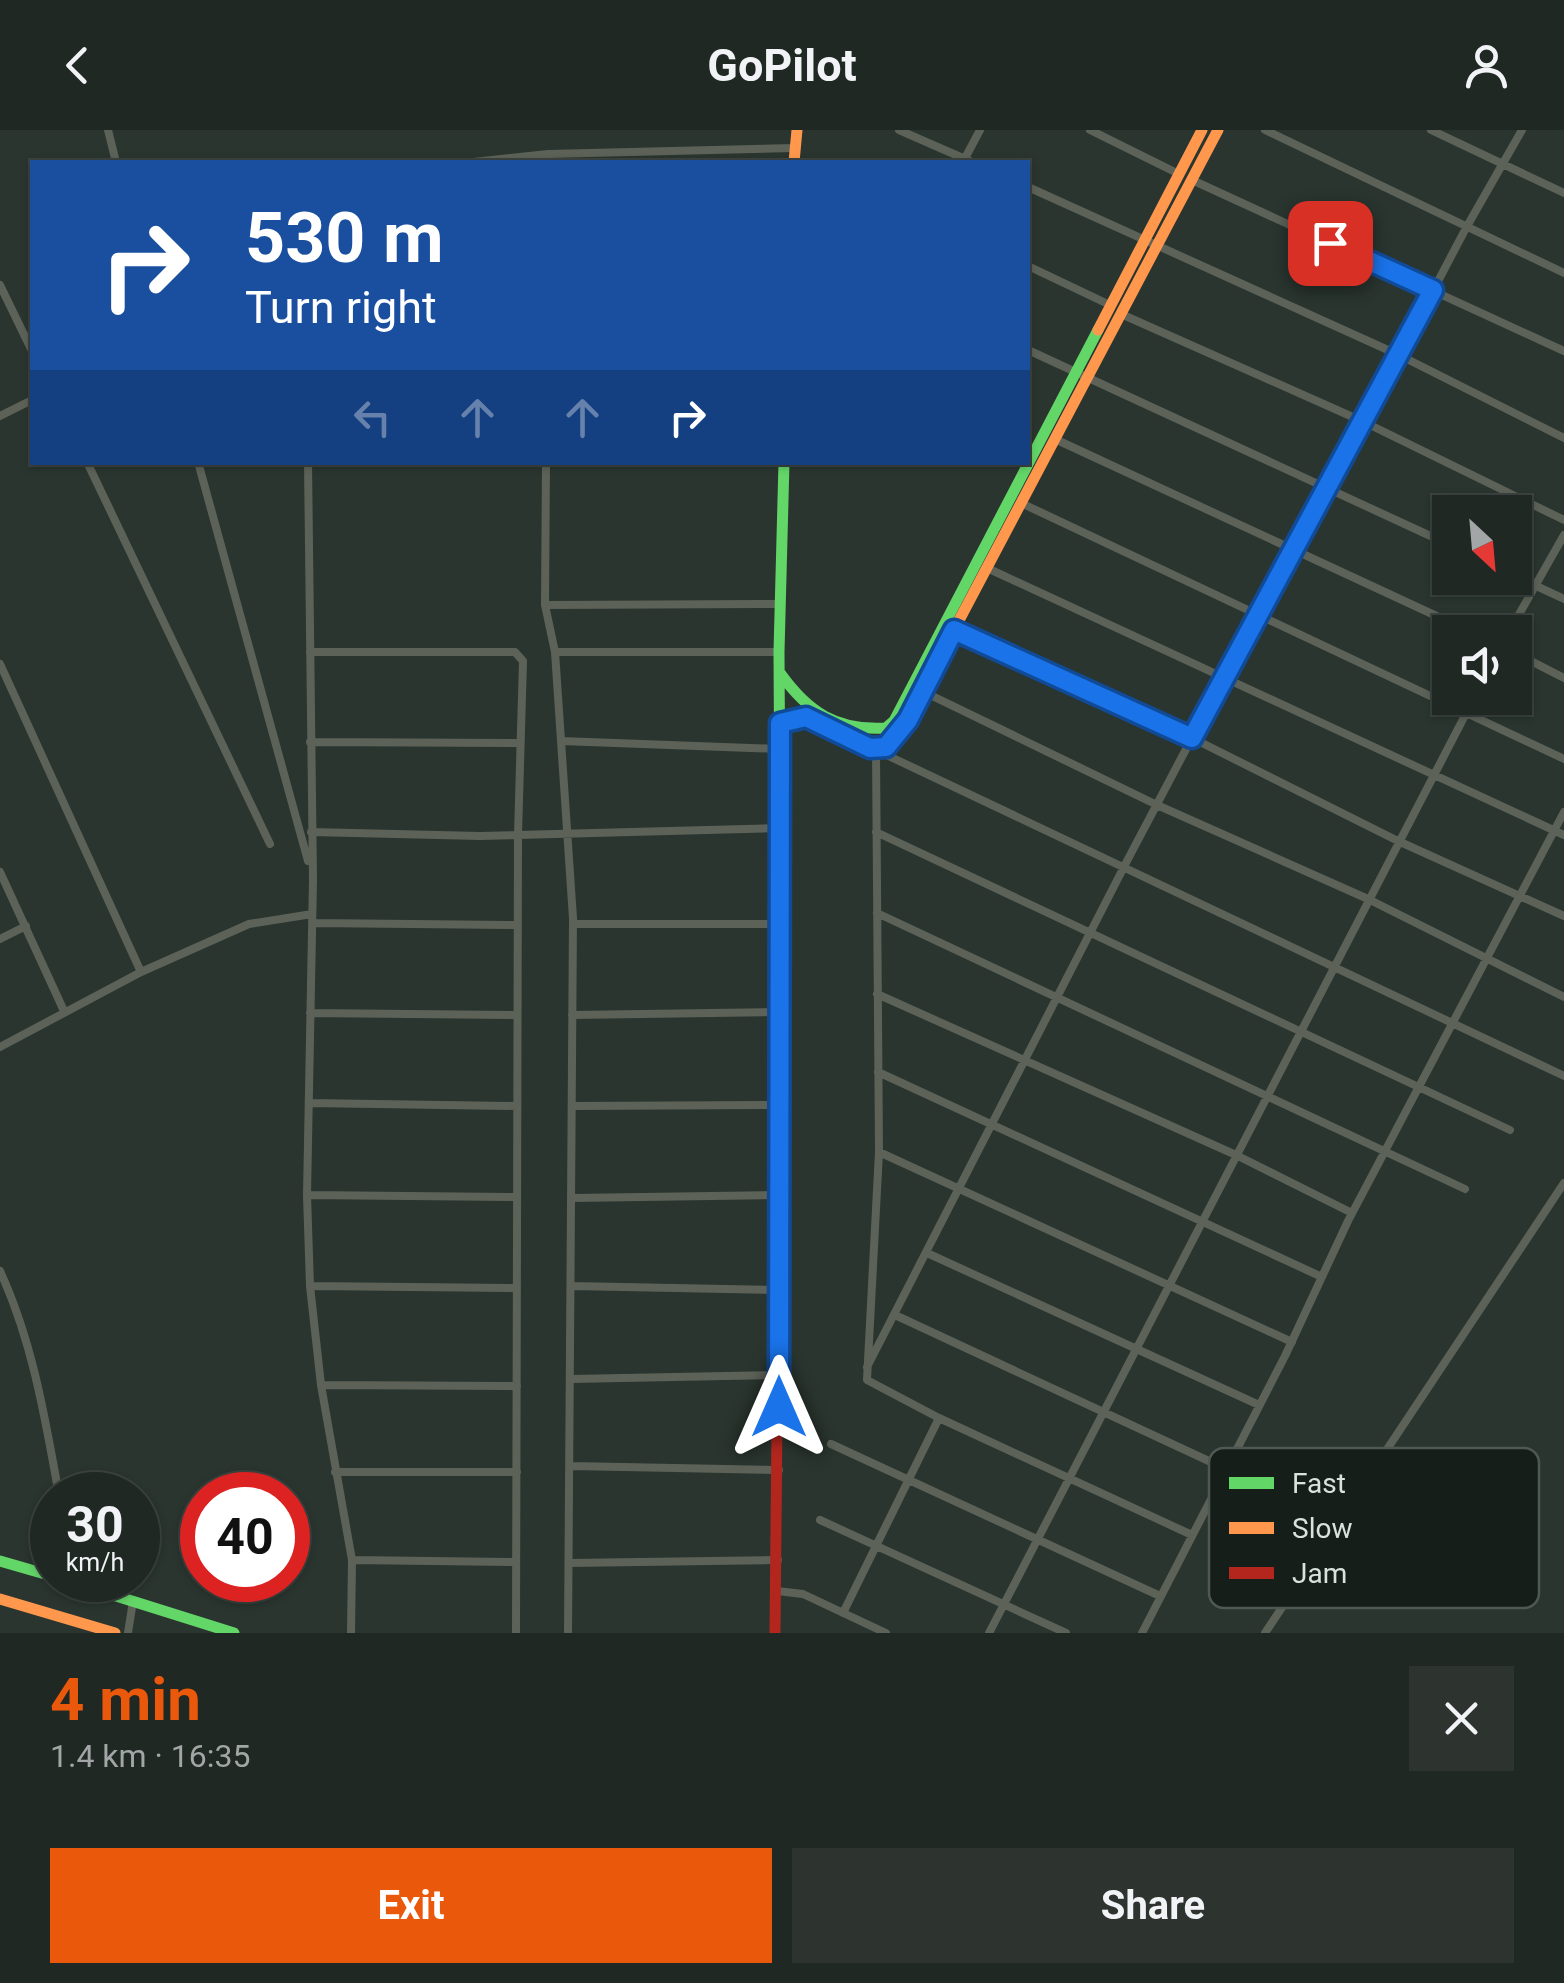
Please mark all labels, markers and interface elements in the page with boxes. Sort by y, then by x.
icon: back [50,38,105,93]
icon: person [1459,38,1514,93]
text: GoPilot [707,39,857,92]
text: 530 m [245,197,444,279]
icon: right [80,200,210,330]
pin [1288,201,1373,286]
icon: arrive [1303,216,1358,271]
text: Turn right [245,281,437,334]
icon: left [345,390,400,445]
icon: ahead [450,390,505,445]
icon: ahead [555,390,610,445]
icon: right [660,390,715,445]
north arrow [1432,495,1532,595]
map controls [1432,495,1532,715]
button: sound [1432,615,1532,715]
position arrow [727,1355,831,1459]
legend [1209,1448,1539,1608]
text: Fast [1292,1467,1346,1500]
speed limit sign: 40 [180,1472,310,1602]
text: 30 [66,1496,124,1554]
text: Slow [1292,1512,1352,1545]
text: km/h [66,1548,124,1577]
text: Jam [1292,1557,1347,1590]
text: 4 min [50,1664,201,1735]
button: close [1409,1666,1514,1771]
text: 1.4 km · 16:35 [50,1737,251,1775]
button: Exit [50,1848,772,1963]
button: Share [792,1848,1514,1963]

